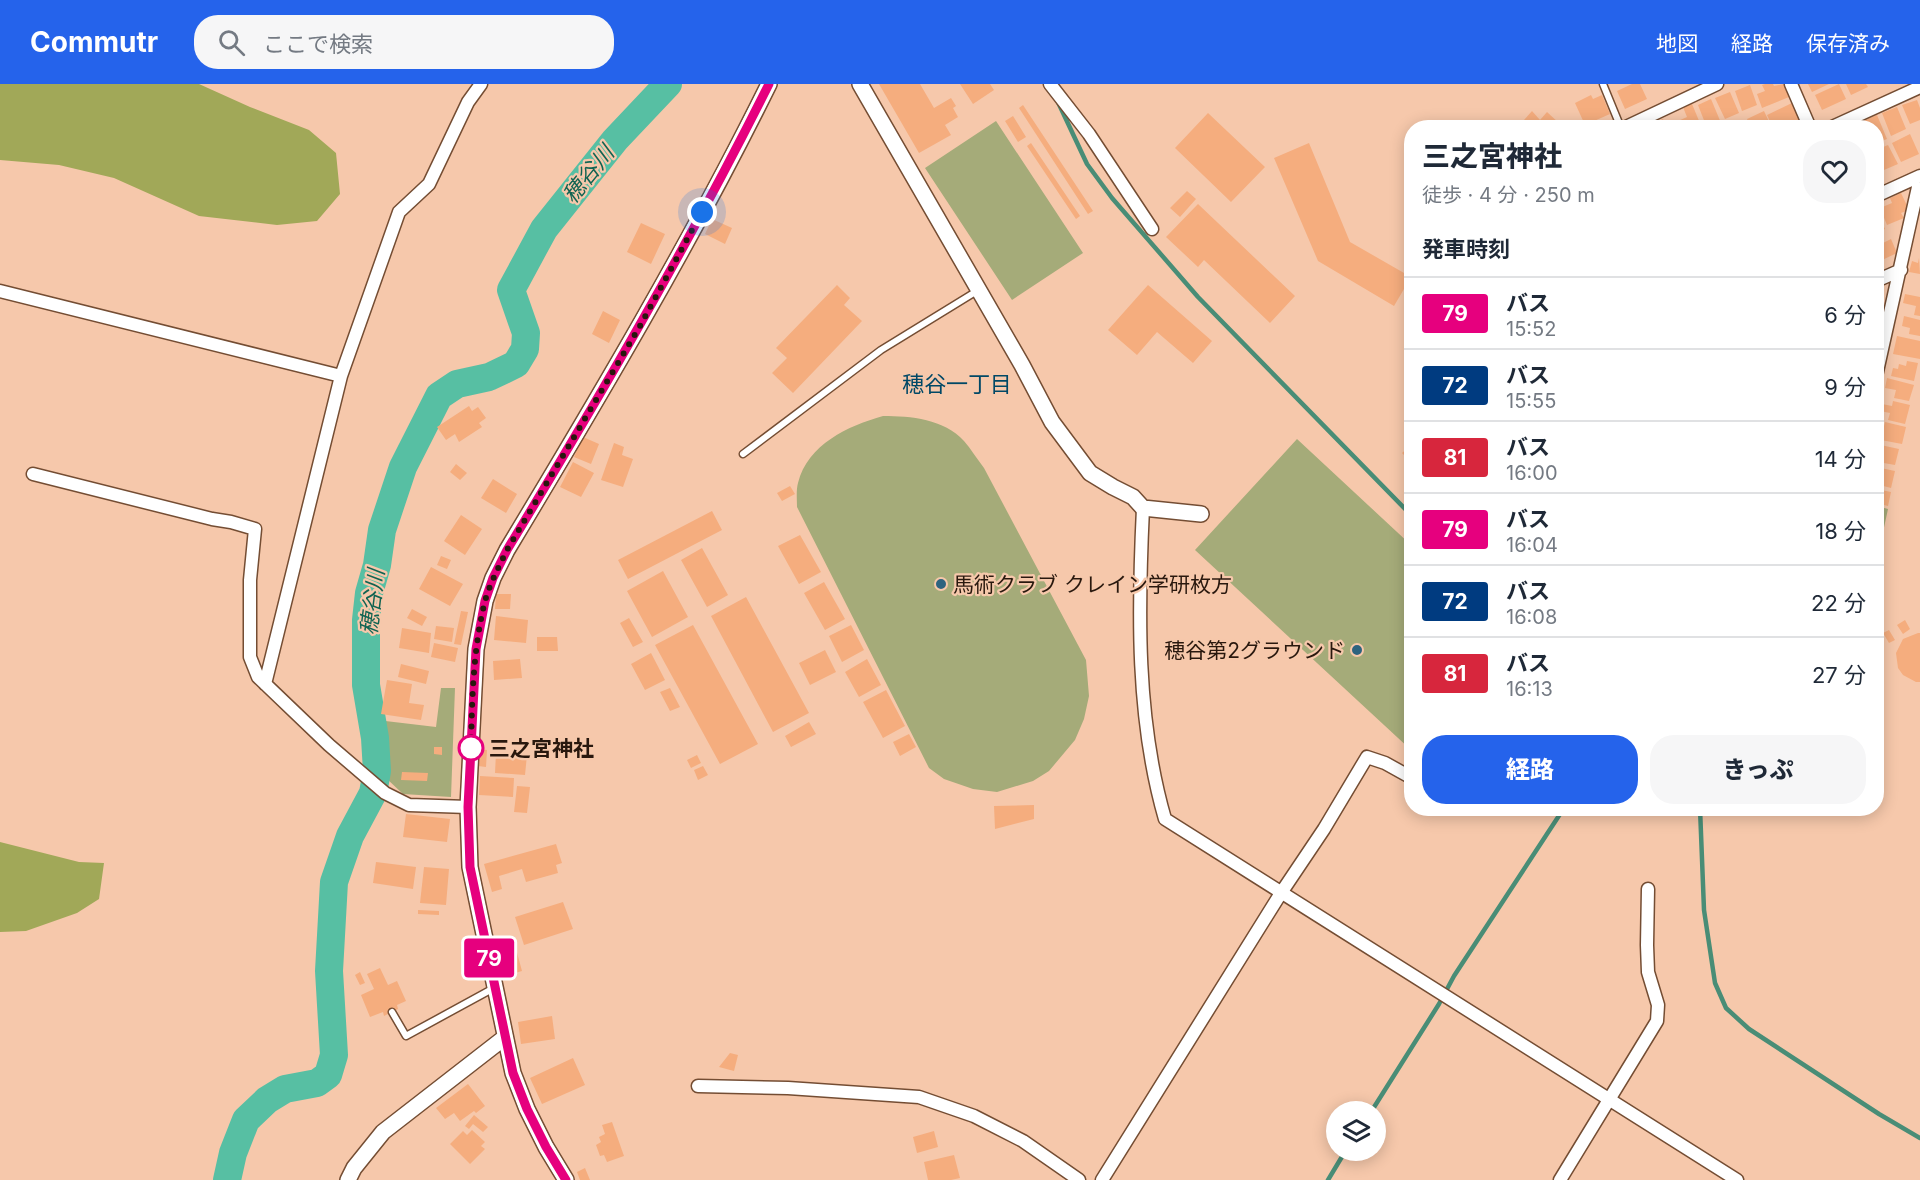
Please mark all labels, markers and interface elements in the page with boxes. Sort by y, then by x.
search box [194,15,614,69]
text: Commutr [30,25,158,59]
icon: search [215,26,248,59]
text: ここで検索 [263,31,373,57]
text: 地図 [1656,31,1698,56]
text: 経路 [1731,31,1773,56]
text: 保存済み [1806,31,1890,56]
water label: 穂谷川 [557,139,620,208]
text: 三之宮神社 [1422,139,1562,173]
button: heart [1803,140,1866,203]
text: 徒歩 · 4 分 · 250 m [1422,183,1595,207]
your location [687,197,717,227]
text: 発車時刻 [1422,236,1510,262]
text: バス [1506,290,1550,316]
text: 79 [1442,301,1468,326]
text: 6 分 [1824,302,1866,328]
text: 15:52 [1506,317,1556,341]
text: バス [1506,362,1550,388]
district label: 穂谷一丁目 [902,371,1012,397]
text: 72 [1442,373,1468,398]
text: 9 分 [1824,374,1866,400]
text: 15:55 [1506,389,1556,413]
text: バス [1506,434,1550,460]
text: 81 [1444,445,1466,470]
text: 14 分 [1815,446,1866,472]
text: 16:00 [1506,461,1558,485]
text: バス [1506,506,1550,532]
text: 79 [1442,517,1468,542]
text: 18 分 [1815,518,1866,544]
text: 16:04 [1506,533,1558,557]
water label: 穂谷川 [355,566,389,636]
place label: 馬術クラブ クレイン学研枚方 [953,572,1232,597]
marker: 馬術クラブ クレイン学研枚方 [934,577,948,591]
text: バス [1506,578,1550,604]
text: 72 [1442,589,1468,614]
text: 22 分 [1811,590,1866,616]
text: 16:08 [1506,605,1557,629]
place label: 穂谷第2グラウンド [1164,638,1345,663]
marker: 穂谷第2グラウンド [1350,643,1364,657]
text: バス [1506,650,1550,676]
text: 81 [1444,661,1466,686]
text: 27 分 [1812,662,1866,688]
text: 16:13 [1506,677,1553,701]
marker: 三之宮神社 [458,735,484,761]
button: 経路 [1422,735,1638,804]
button: きっぷ [1650,735,1866,804]
place label: 三之宮神社 [489,736,594,761]
line badge: 79 [462,938,516,978]
text: 79 [476,946,502,971]
map controls [1326,1101,1386,1161]
button: layers [1326,1101,1386,1161]

